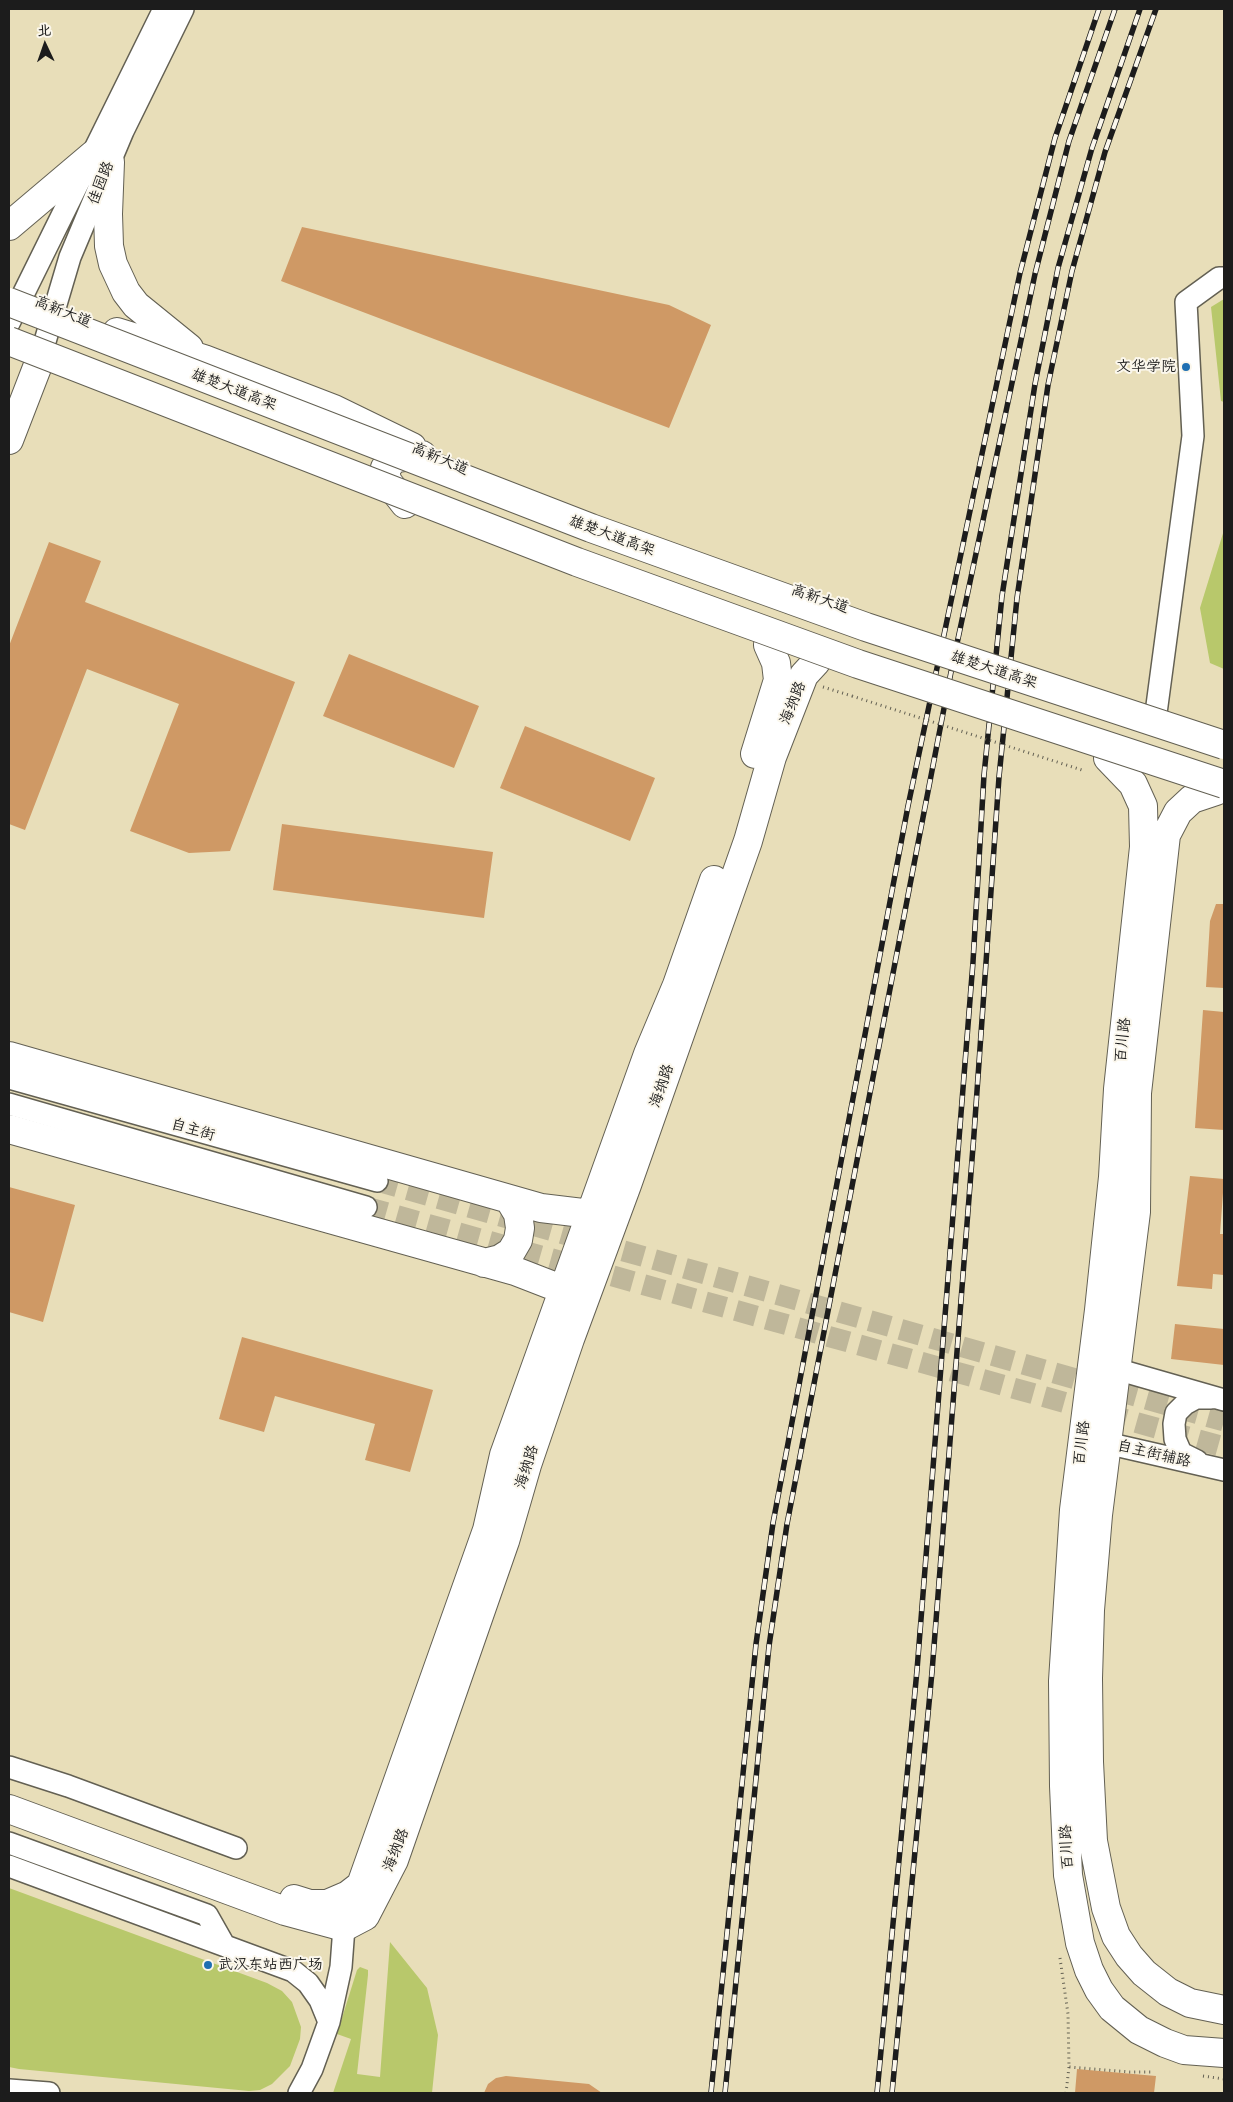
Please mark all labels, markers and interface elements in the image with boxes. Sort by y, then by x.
text: 北 [37,19,52,40]
north arrow [20,20,70,70]
street label: 佳园路 [84,159,118,207]
street label: 高新大道 [32,292,94,332]
place label: 文华学院 [1116,358,1176,376]
marker: 文华学院 [1180,361,1192,373]
street label: 雄楚大道高架 [189,365,279,415]
street label: 高新大道 [409,439,471,479]
street label: 雄楚大道高架 [567,512,657,560]
street label: 高新大道 [789,581,851,617]
street label: 雄楚大道高架 [948,648,1040,692]
street label: 海纳路 [776,679,810,727]
street label: 百川路 [1112,1017,1134,1063]
street label: 海纳路 [646,1062,678,1110]
street label: 自主街 [169,1115,217,1145]
street label: 百川路 [1070,1420,1094,1466]
street label: 自主街辅路 [1115,1437,1193,1471]
street label: 海纳路 [512,1443,542,1491]
street label: 百川路 [1057,1824,1077,1870]
street label: 海纳路 [379,1826,413,1874]
place label: 武汉东站西广场 [218,1956,323,1974]
marker: 武汉东站西广场 [202,1959,214,1971]

